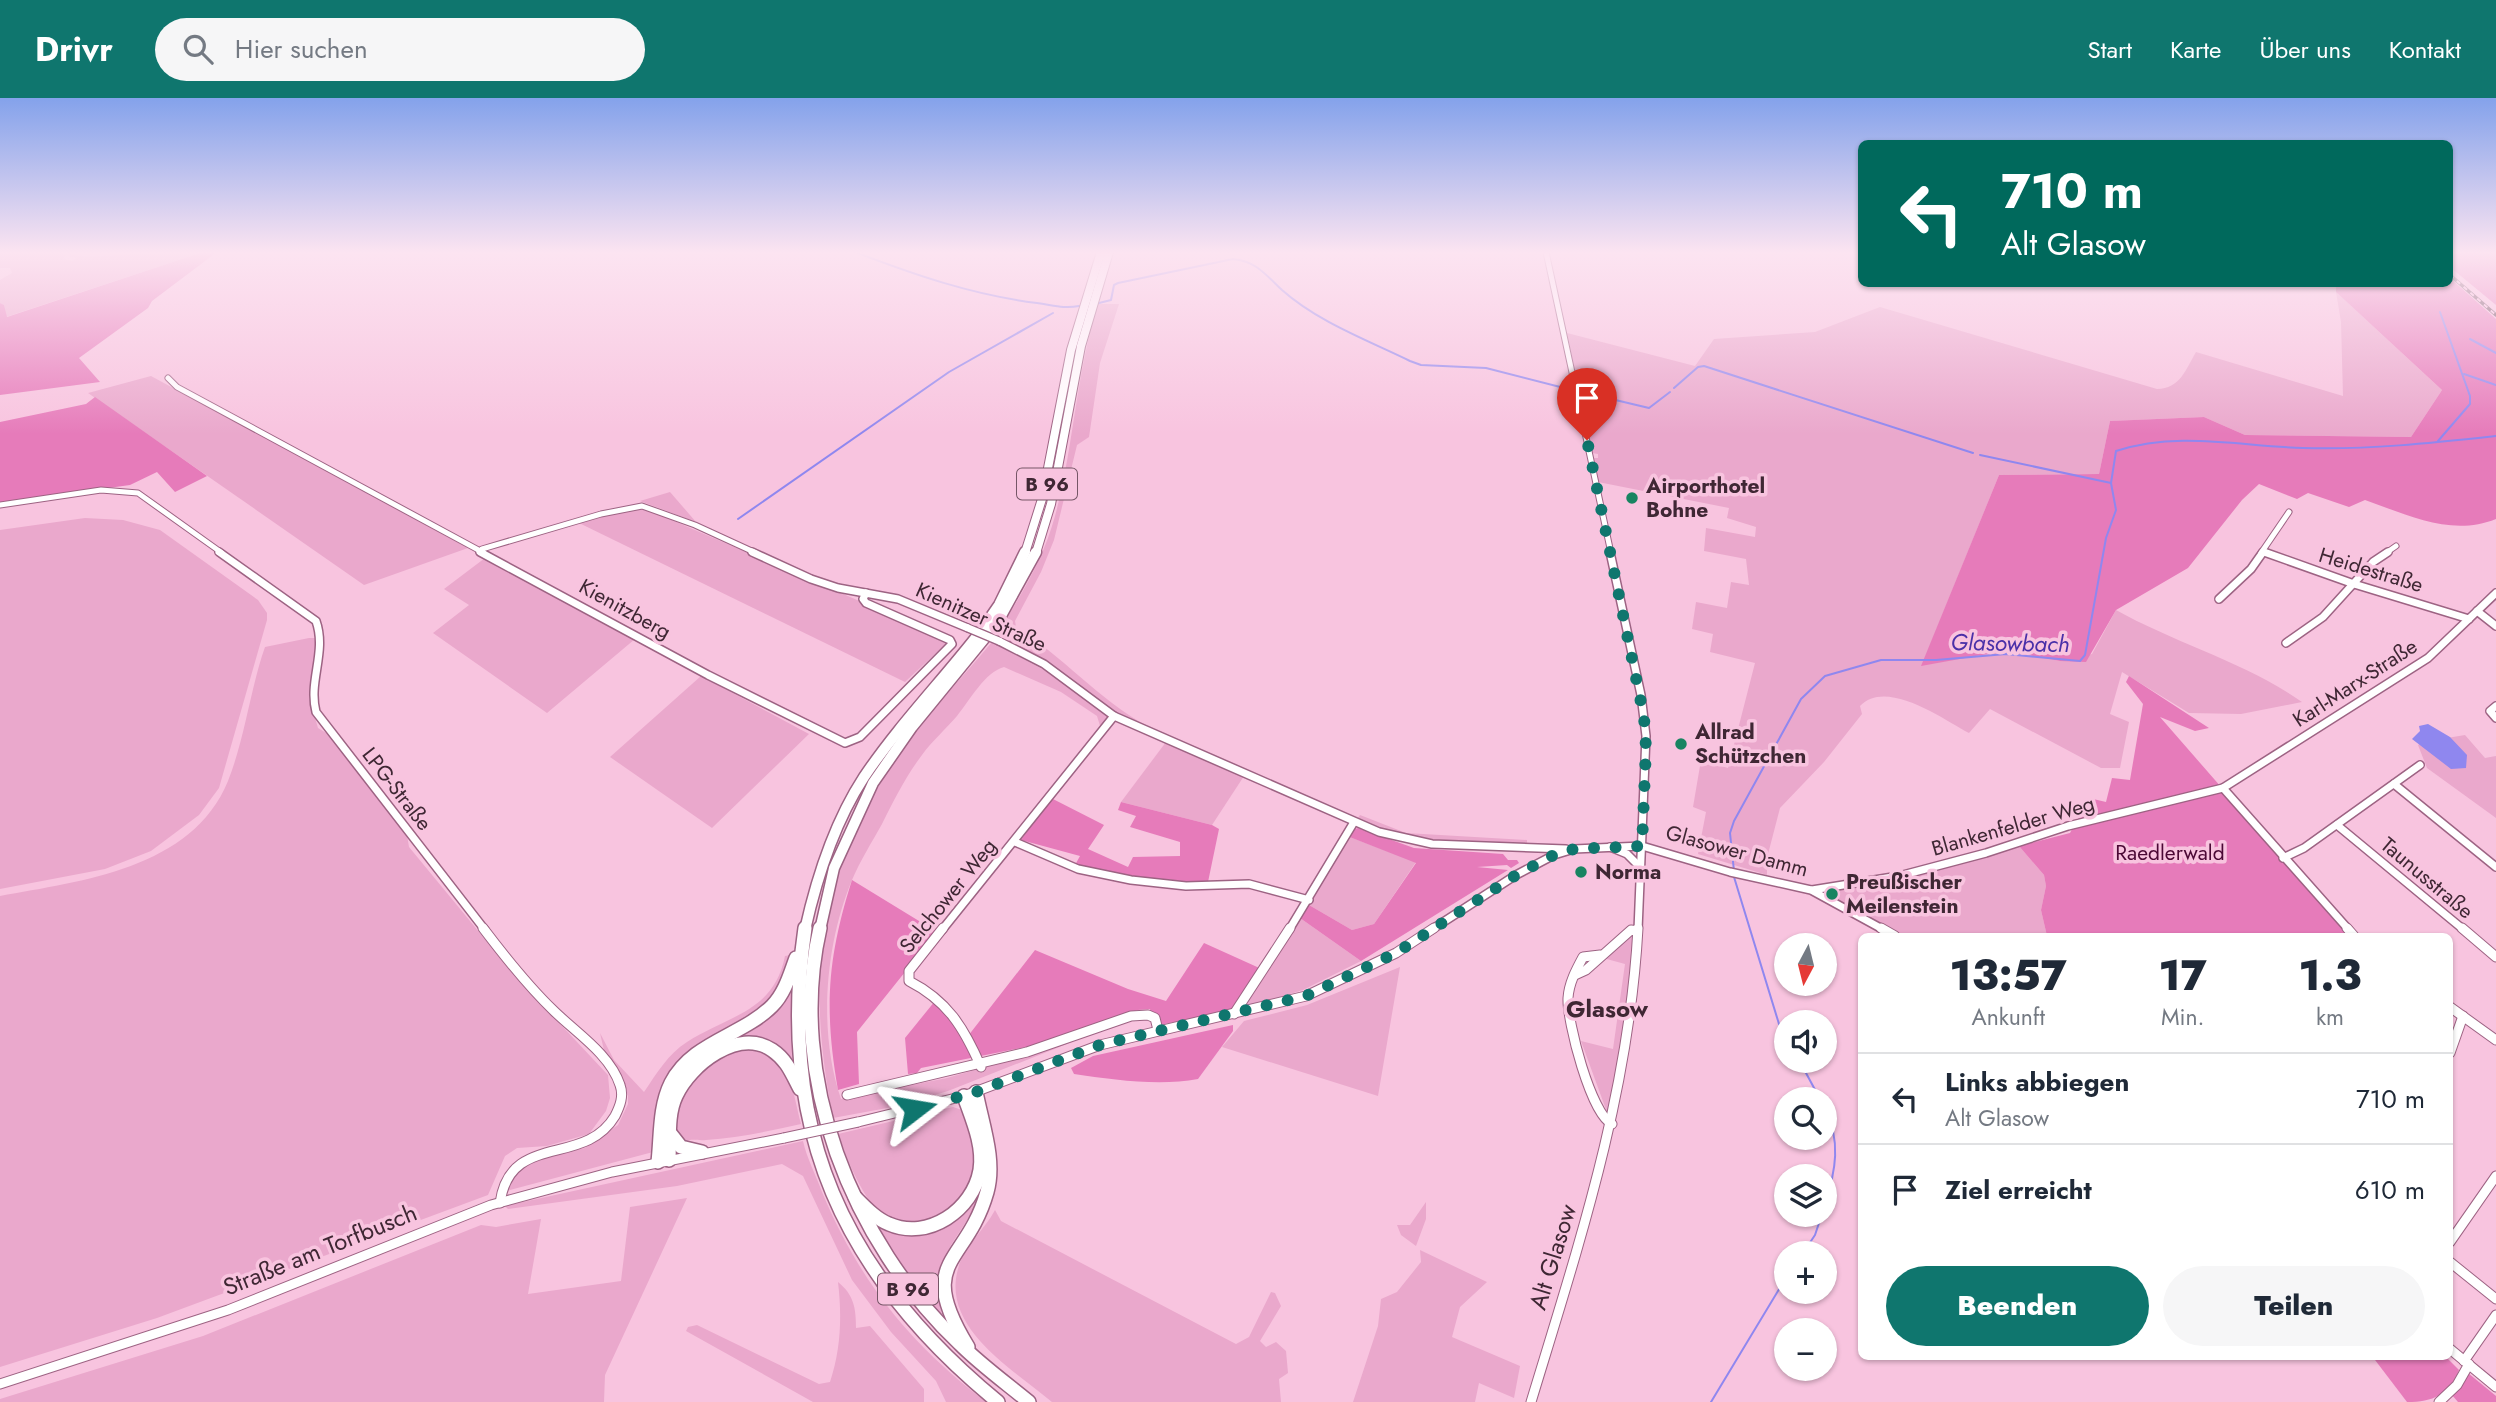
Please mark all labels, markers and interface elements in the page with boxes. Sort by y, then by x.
search box [155,18,645,81]
text: Drivr [35,26,113,73]
icon: search [179,30,217,68]
text: Hier suchen [235,30,368,68]
text: Start [2088,32,2132,67]
text: Karte [2170,32,2221,67]
text: Über uns [2259,32,2351,67]
text: Kontakt [2389,32,2461,67]
text: 710 m [2001,156,2143,226]
icon: left [1886,168,1977,259]
text: Alt Glasow [2001,221,2146,267]
pin [1557,368,1617,440]
icon: arrive [1568,379,1606,417]
road number: B 96 [1017,468,1077,500]
place label: Airporthotel Bohne [1645,471,1765,525]
marker: Airporthotel Bohne [1624,490,1640,506]
street label: Heidestraße [2315,540,2427,600]
street label: Kienitzberg [574,571,676,647]
street label: Kienitzer Straße [911,575,1051,659]
water label: Glasowbach [1950,625,2070,661]
street label: Karl-Marx-Straße [2287,631,2423,735]
place label: Allrad Schützchen [1694,717,1806,771]
marker: Allrad Schützchen [1673,736,1689,752]
street label: LPG-Straße [355,741,439,837]
street label: Blankenfelder Weg [1928,788,2098,864]
street label: Glasower Damm [1662,818,1812,884]
street label: Taunusstraße [2374,830,2480,926]
street label: Selchower Weg [892,832,1004,960]
park label: Raedlerwald [2115,838,2225,868]
place label: Norma [1595,857,1661,887]
marker: Norma [1573,864,1589,880]
place label: Preußischer Meilenstein [1846,867,1962,921]
marker: Preußischer Meilenstein [1824,886,1840,902]
north arrow [1774,933,1838,996]
map controls [1774,933,1837,1381]
text: 13:57 [1950,945,2067,1006]
text: 17 [2158,945,2207,1006]
text: 1.3 [2298,945,2361,1006]
district label: Glasow [1566,991,1649,1026]
text: Ankunft [1972,1000,2045,1034]
text: Min. [2161,1000,2204,1034]
text: km [2316,1000,2344,1034]
button: sound [1774,1010,1837,1073]
text: Links abbiegen [1945,1063,2129,1101]
position arrow [878,1072,952,1146]
icon: left [1886,1080,1924,1118]
text: 710 m [2356,1080,2425,1118]
button: search [1774,1087,1837,1150]
text: Alt Glasow [1945,1101,2049,1135]
button: layers [1774,1164,1837,1227]
icon: arrive [1886,1171,1924,1209]
text: Ziel erreicht [1945,1171,2092,1209]
text: 610 m [2355,1171,2425,1209]
street label: Straße am Torfbusch [218,1195,422,1304]
street label: Alt Glasow [1520,1199,1585,1314]
button: + [1774,1241,1837,1304]
button: Beenden [1886,1266,2149,1346]
button: Teilen [2163,1266,2425,1346]
road number: B 96 [878,1274,938,1304]
button: − [1774,1318,1837,1381]

